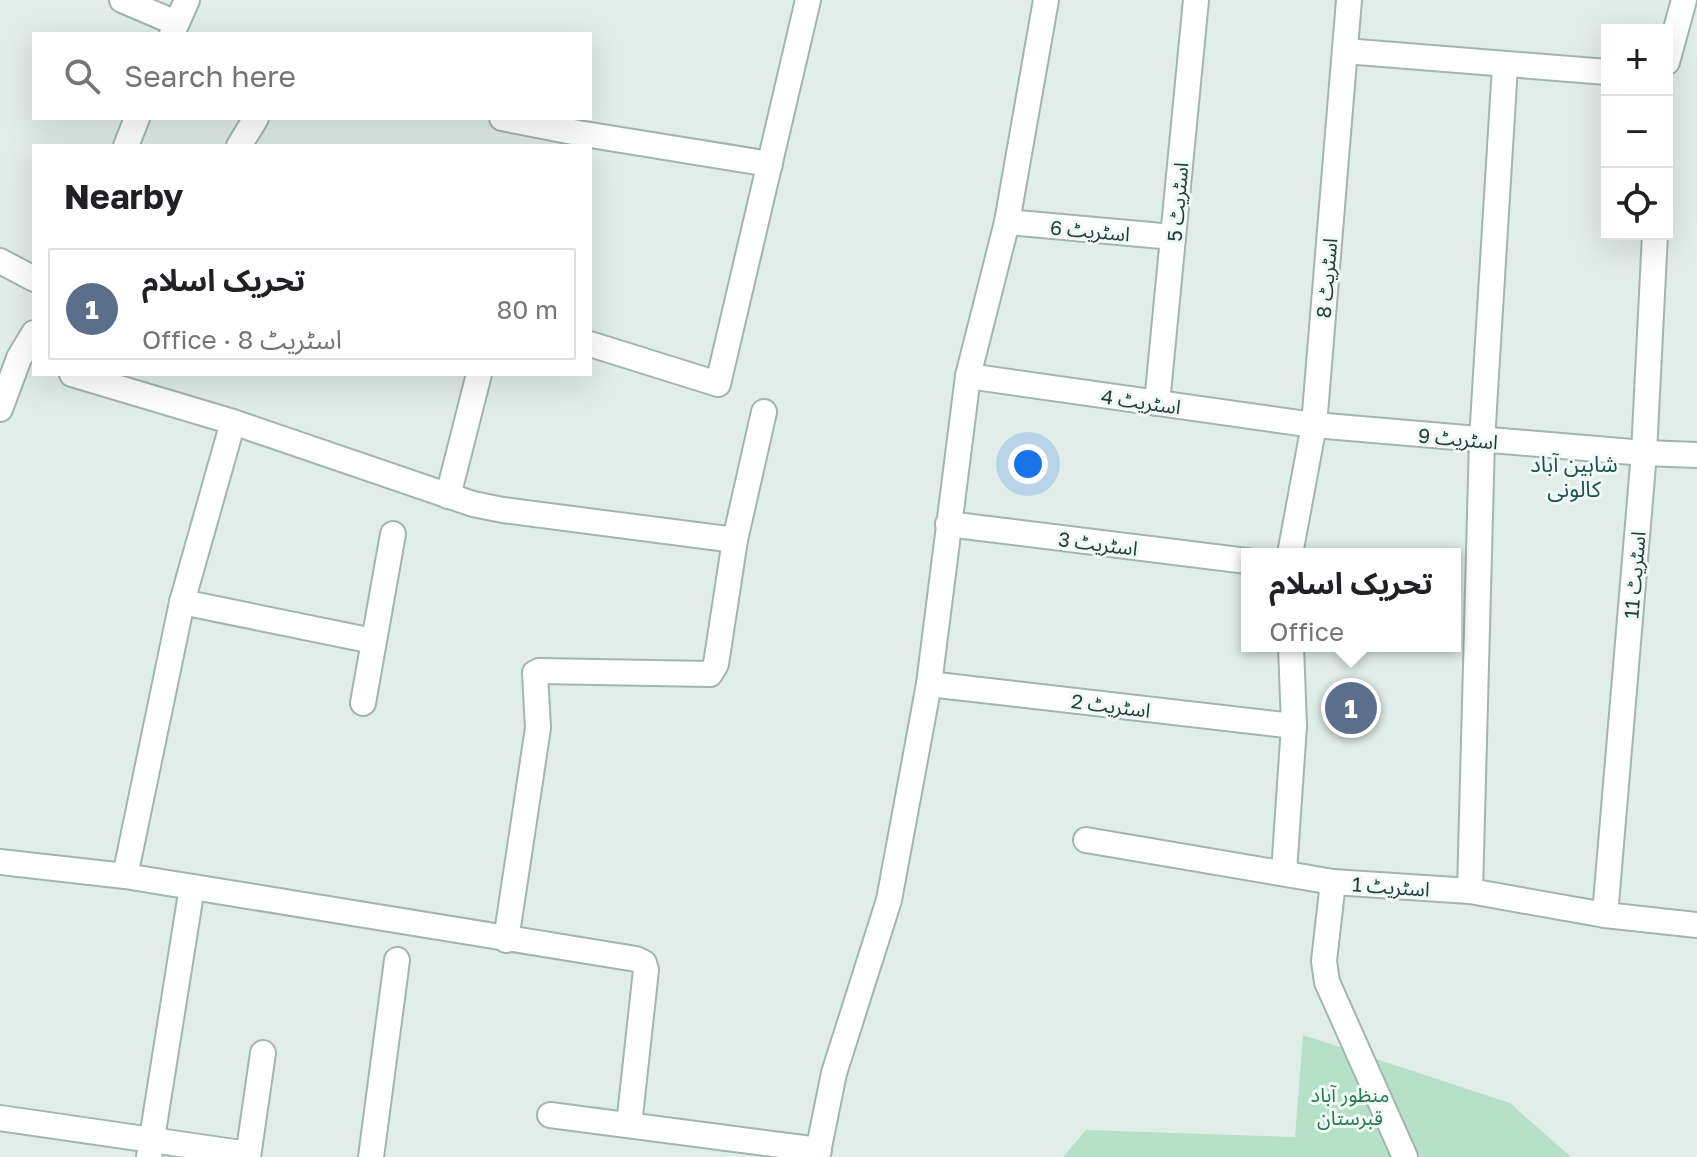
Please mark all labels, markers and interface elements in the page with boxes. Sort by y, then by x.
map controls [1601,24,1673,240]
button: + [1601,24,1673,96]
search box [32,32,592,120]
icon: search [60,54,104,98]
text: Search here [124,58,296,94]
button: − [1601,96,1673,168]
street label: اسٹریٹ 5 [1162,161,1193,243]
button: locate [1601,168,1673,240]
text: Nearby [64,176,184,216]
street label: اسٹریٹ 6 [1049,215,1131,246]
street label: اسٹریٹ 8 [1311,237,1342,319]
text: تحریک اسلام [142,262,305,298]
text: 1 [85,294,99,325]
text: 80 m [497,294,558,325]
text: Office · اسٹریٹ 8 [142,324,342,355]
street label: اسٹریٹ 4 [1099,384,1182,419]
street label: اسٹریٹ 9 [1417,423,1499,454]
your location [1008,444,1048,484]
district label: شاہین آباد کالونی [1530,450,1618,502]
street label: اسٹریٹ 3 [1057,526,1139,561]
street label: اسٹریٹ 11 [1618,530,1651,620]
popup [1241,548,1461,652]
text: تحریک اسلام [1269,565,1433,601]
text: Office [1269,616,1344,647]
pin: 1 [1325,678,1377,738]
street label: اسٹریٹ 2 [1070,688,1152,723]
street label: اسٹریٹ 1 [1351,871,1431,902]
park label: منظور آباد قبرستان [1311,1082,1389,1130]

